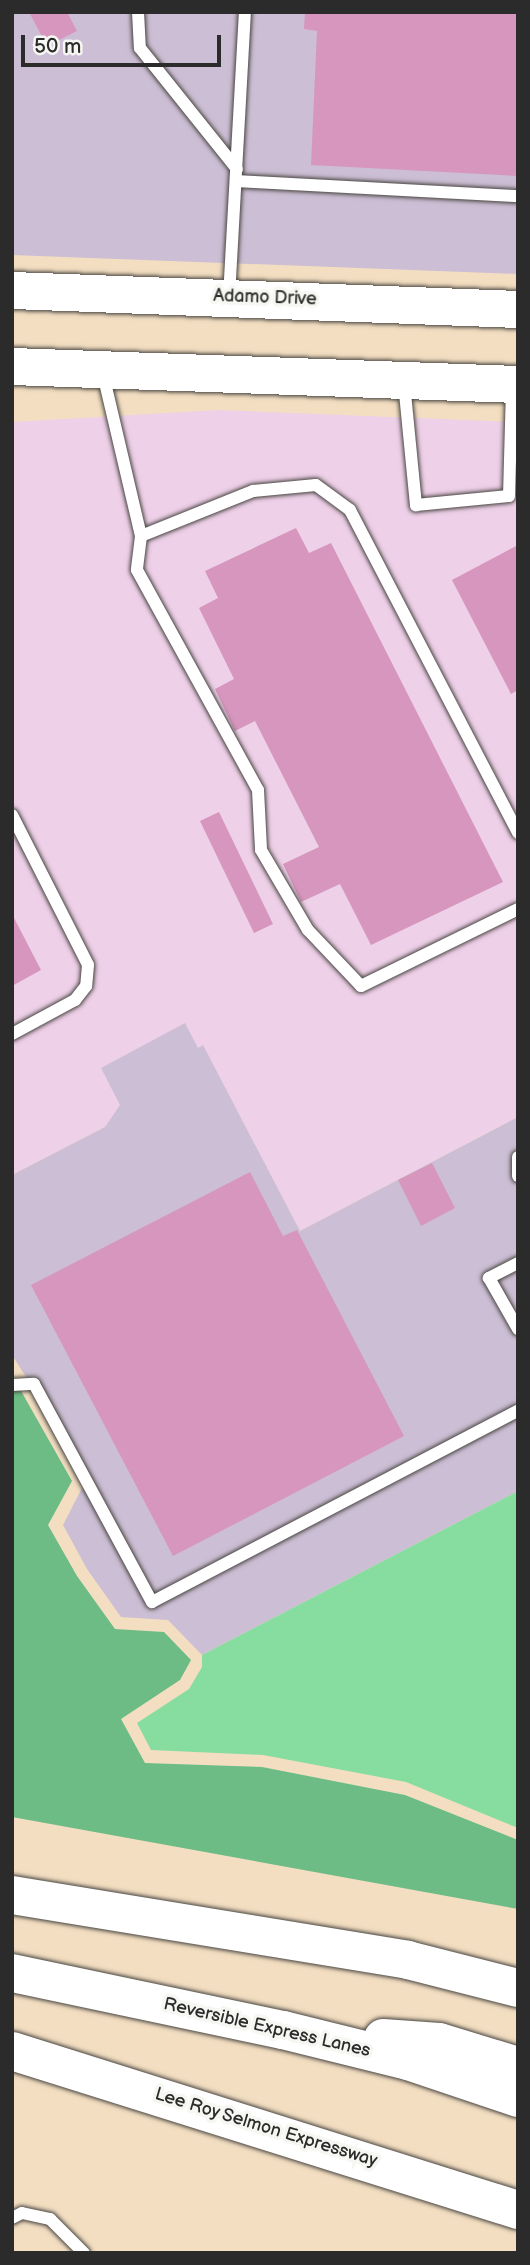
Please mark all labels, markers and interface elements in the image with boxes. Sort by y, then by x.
scale bar [24,21,224,65]
text: 50 m [34,34,81,59]
street label: Adamo Drive [213,285,317,311]
street label: Reversible Express Lanes [161,1994,373,2062]
street label: Lee Roy Selmon Expressway [151,2084,381,2172]

